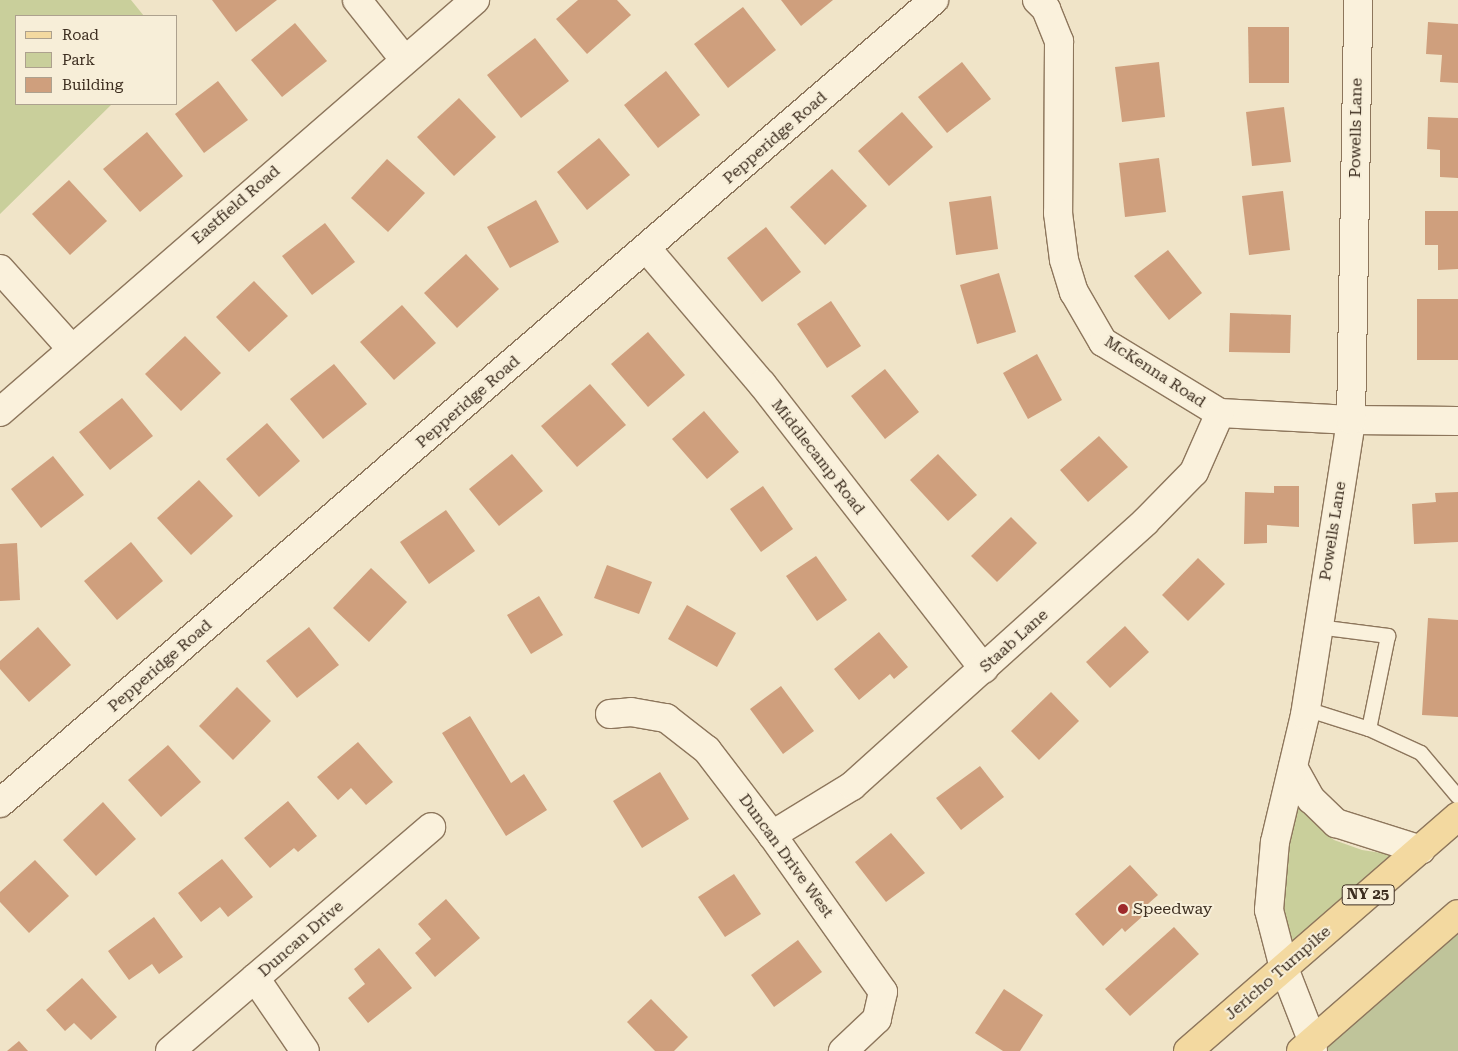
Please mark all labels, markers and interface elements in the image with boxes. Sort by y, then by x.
legend [15,15,178,105]
text: Road [62,26,99,44]
text: Park [62,51,95,69]
text: Building [62,76,123,94]
street label: Powells Lane [1346,78,1366,178]
street label: Pepperidge Road [719,88,831,188]
street label: Eastfield Road [188,161,284,249]
street label: McKenna Road [1101,332,1209,412]
street label: Pepperidge Road [412,352,524,452]
street label: Middlecamp Road [767,396,869,518]
street label: Powells Lane [1316,480,1350,582]
street label: Staab Lane [976,605,1052,677]
street label: Pepperidge Road [104,616,216,716]
street label: Duncan Drive West [735,790,837,922]
road number: NY 25 [1340,882,1396,908]
street label: Duncan Drive [255,897,347,981]
place label: Speedway [1133,899,1212,919]
marker: Speedway [1117,903,1129,915]
street label: Jericho Turnpike [1221,922,1335,1024]

